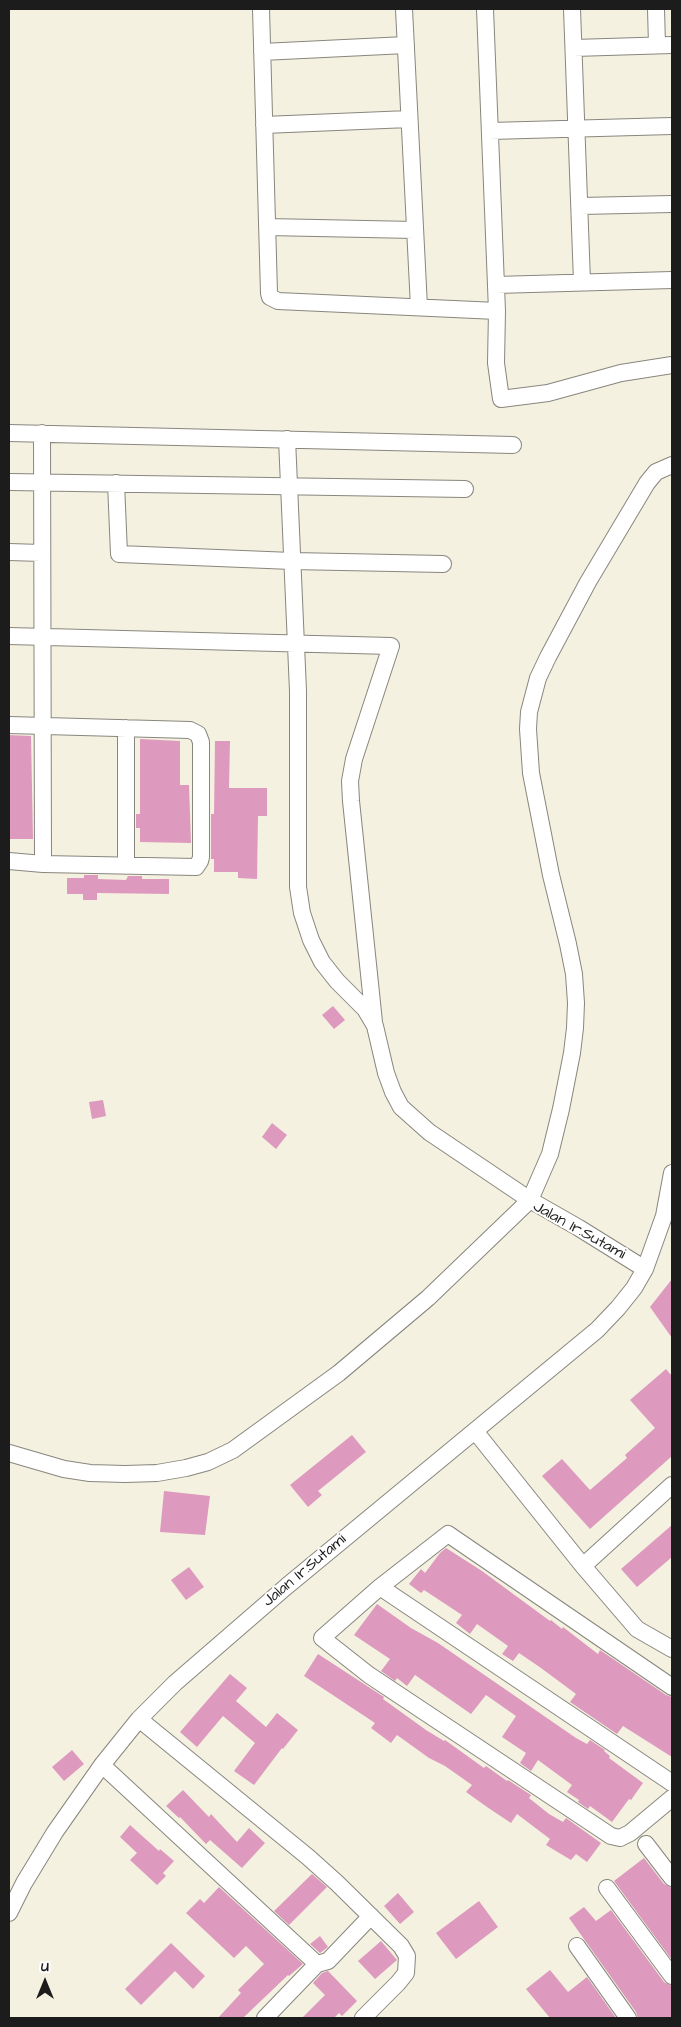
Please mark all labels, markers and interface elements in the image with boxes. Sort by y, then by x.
street label: Jalan Ir.Sutami [529,1198,629,1264]
street label: Jalan Ir.Sutami [259,1531,351,1611]
north arrow [20,1957,70,2007]
text: U [41,1957,49,1977]

